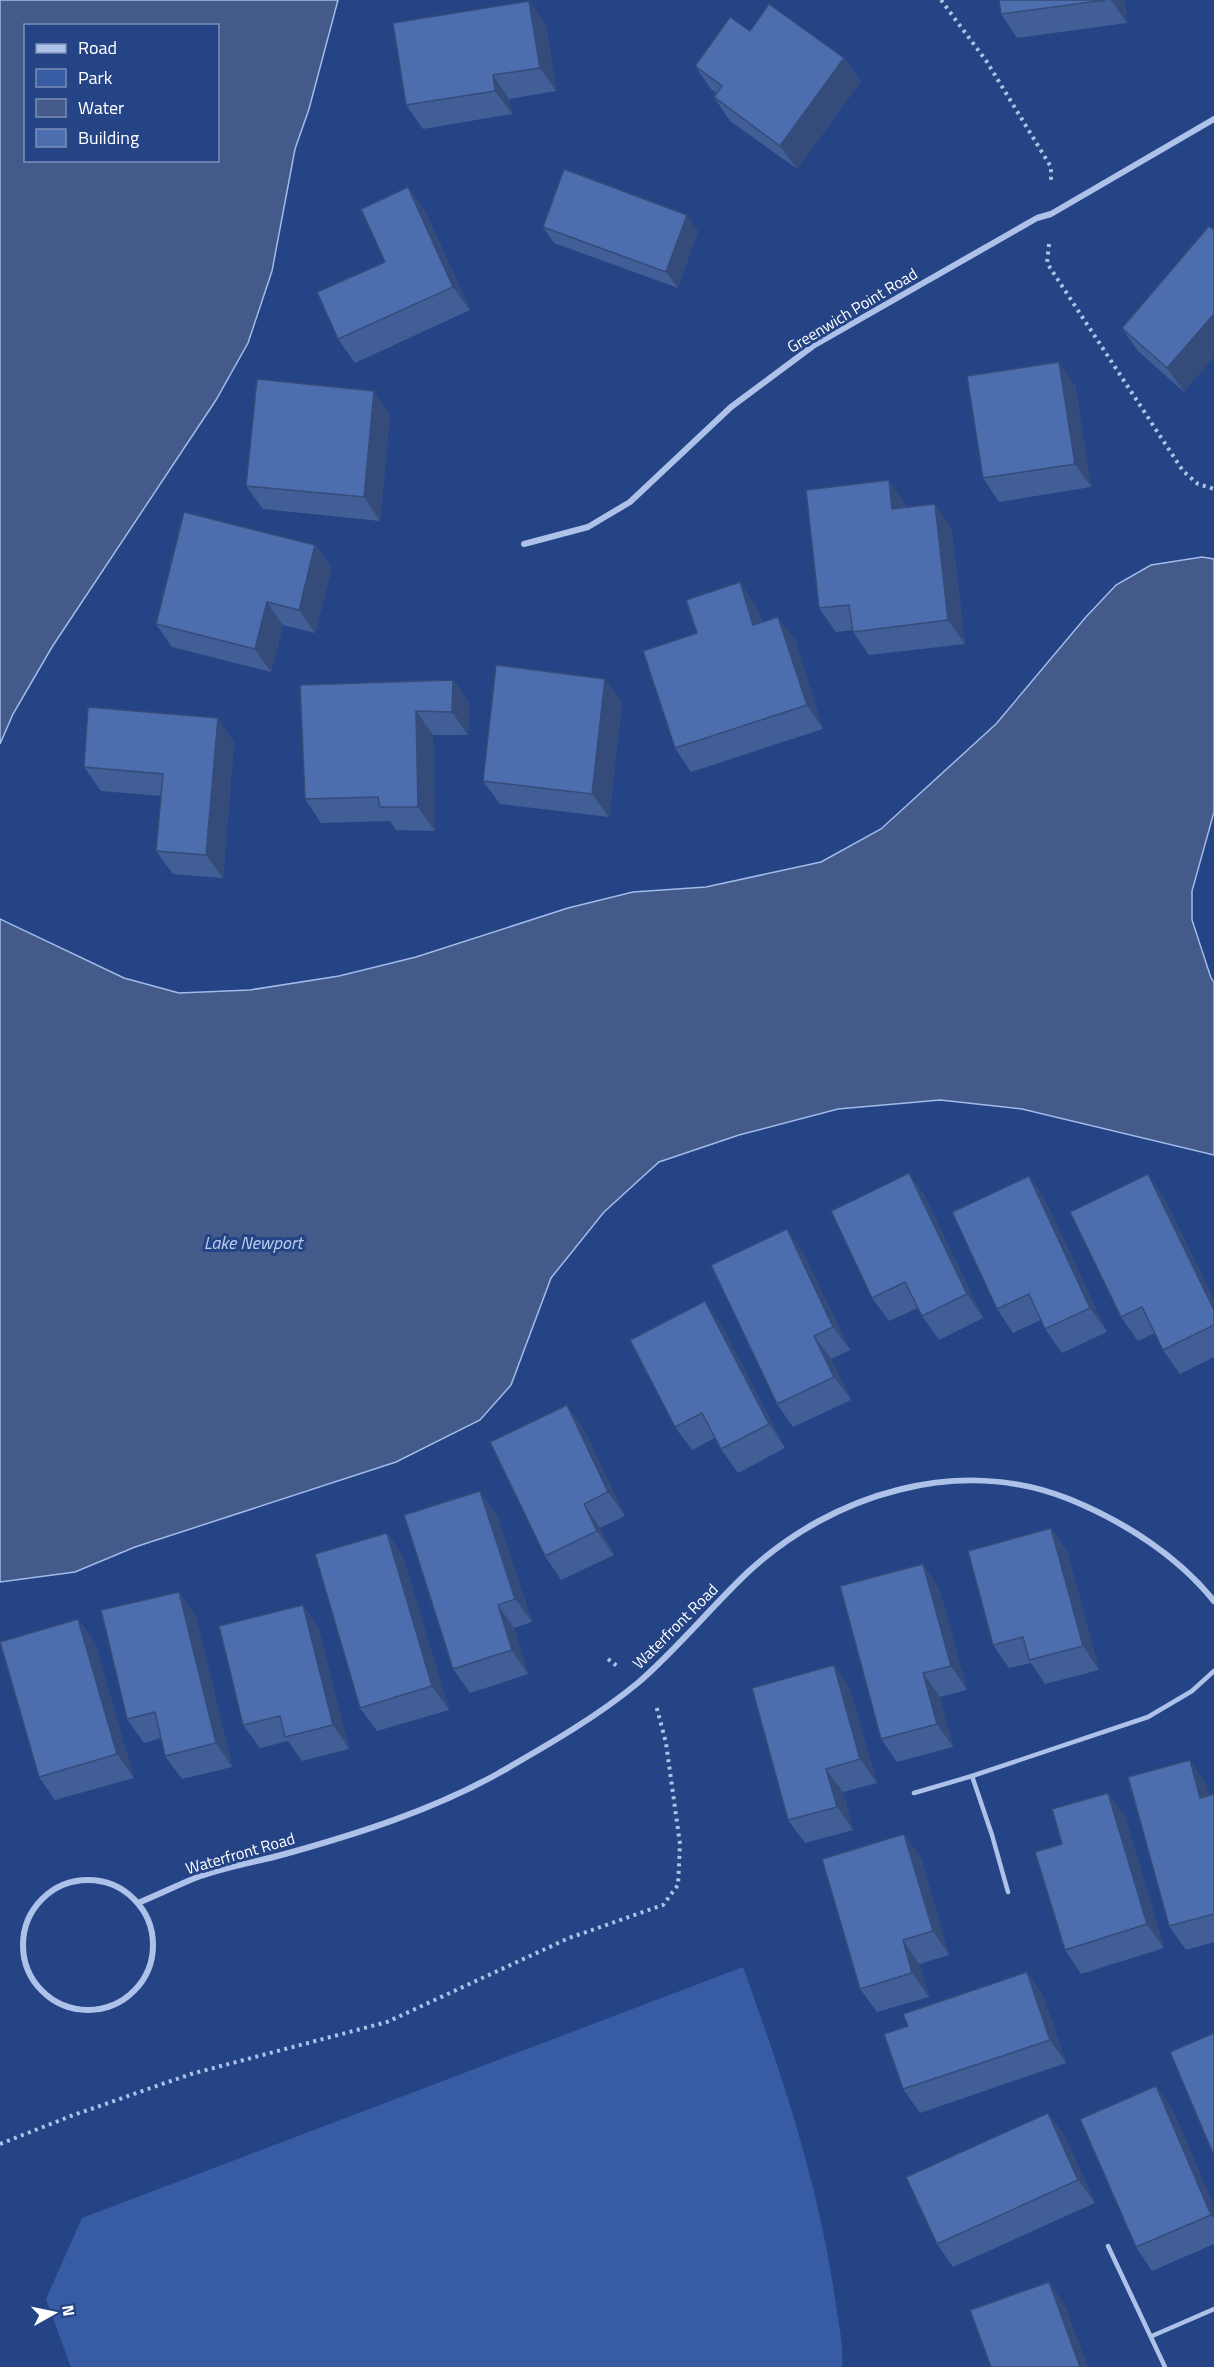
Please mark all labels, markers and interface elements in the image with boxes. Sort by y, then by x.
legend [24,24,219,162]
text: Road [78,34,117,61]
text: Park [78,64,113,91]
text: Water [78,94,124,121]
text: Building [78,124,139,151]
street label: Greenwich Point Road [782,262,922,358]
water label: Lake Newport [204,1229,305,1256]
street label: Waterfront Road [627,1578,723,1674]
street label: Waterfront Road [183,1826,297,1880]
north arrow [24,2283,84,2343]
text: N [56,2303,82,2318]

